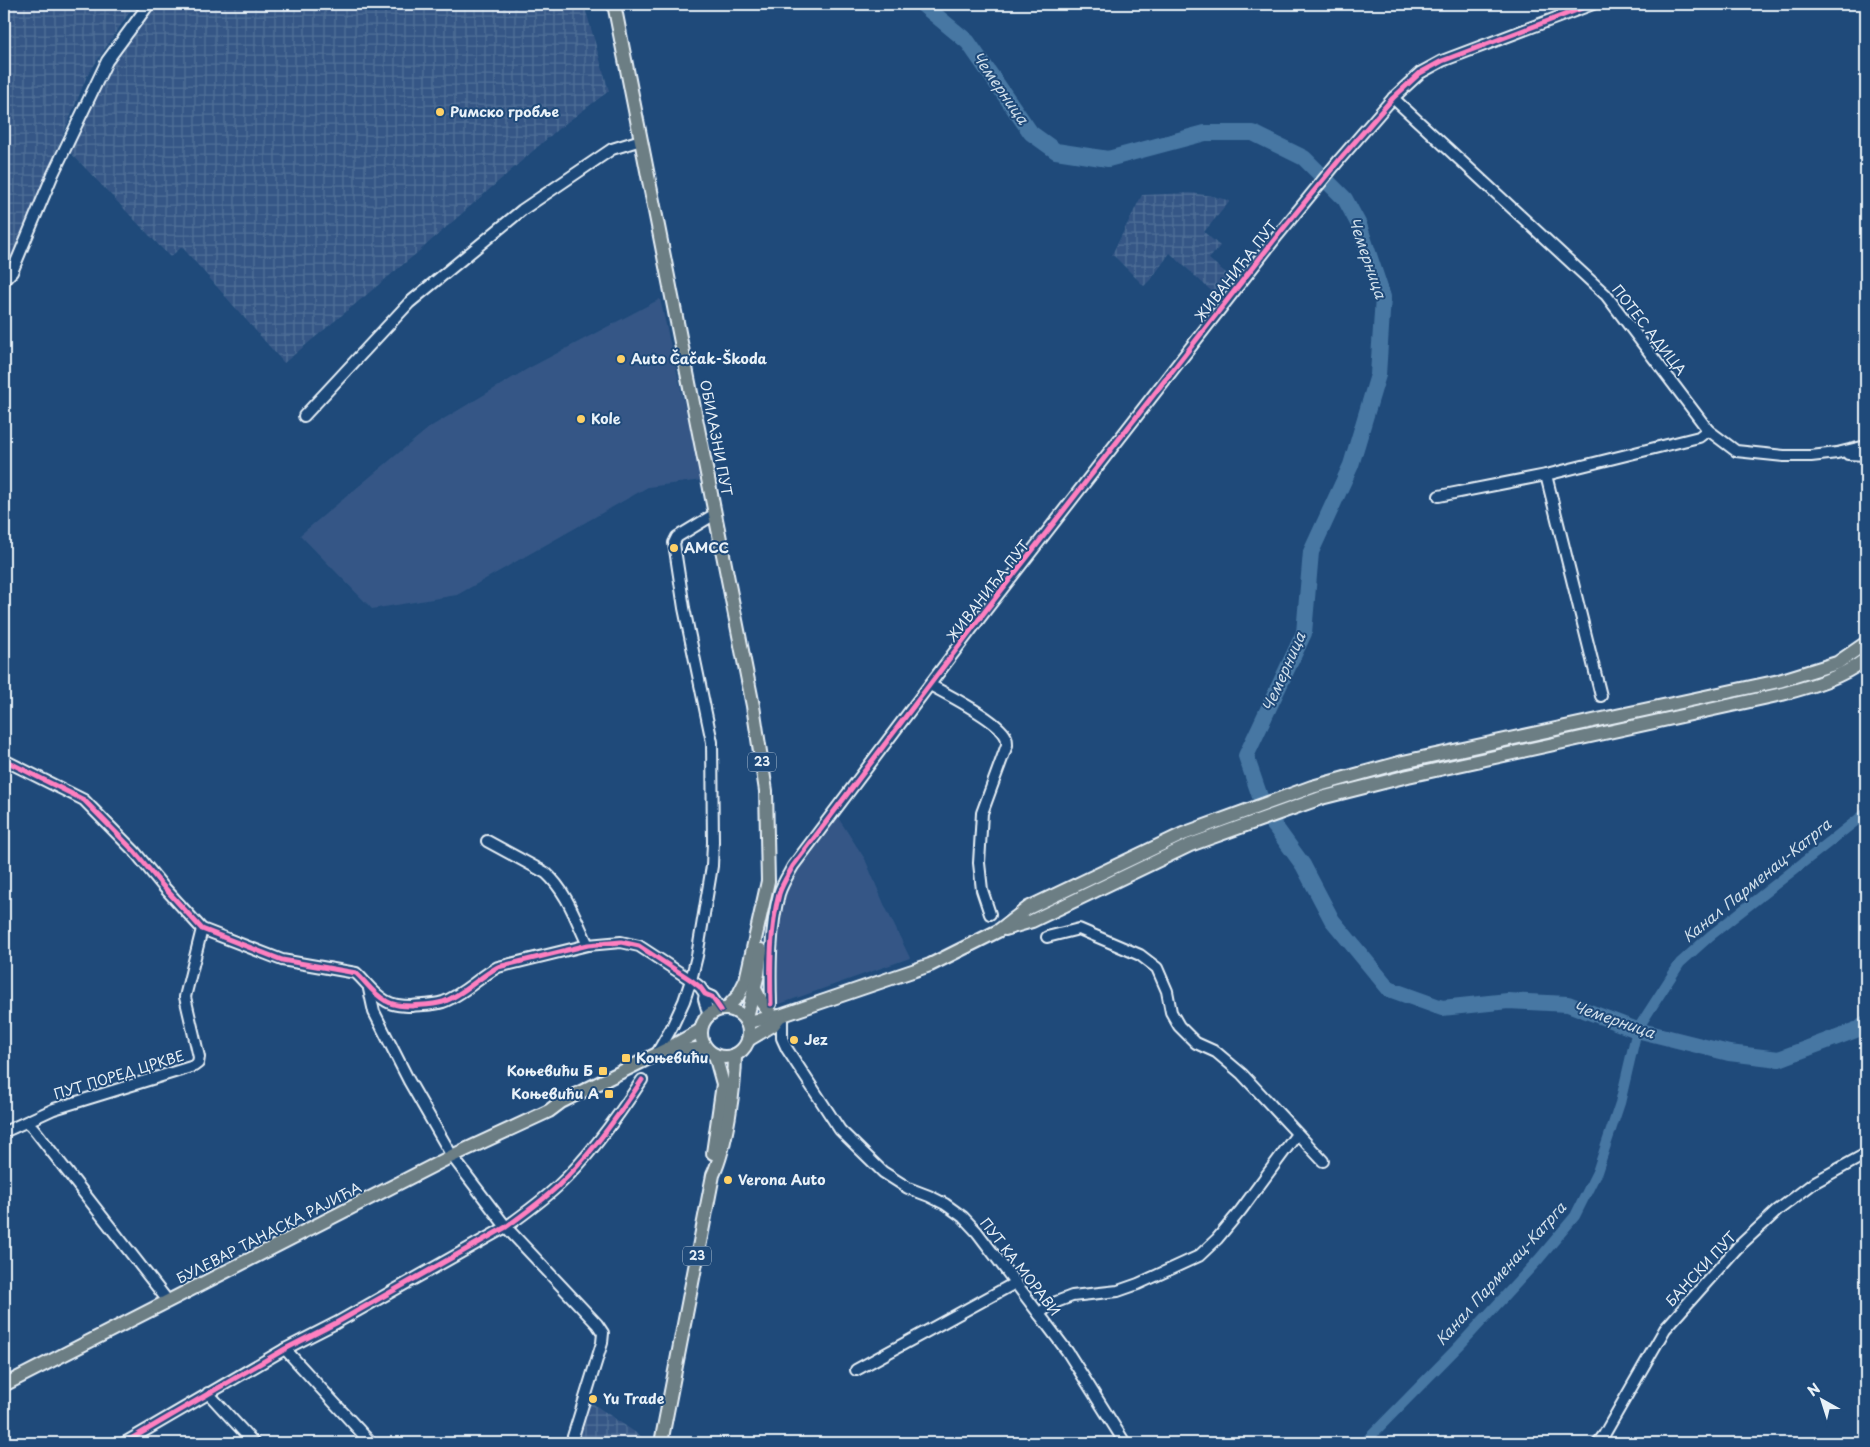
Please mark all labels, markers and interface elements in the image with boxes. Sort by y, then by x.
water label: Чемерница [968,46,1035,129]
place label: Римско гробље [450,101,559,122]
marker: Римско гробље [434,106,446,118]
water label: Чемерница [1344,214,1393,302]
street label: ЖИВАНИЋА ПУТ [1189,215,1282,326]
street label: ПОТЕС АДИЦА [1607,280,1692,380]
place label: Auto Čačak-Škoda [631,348,768,369]
marker: Auto Čačak-Škoda [615,353,627,365]
street label: ОБИЛАЗНИ ПУТ [695,378,738,498]
place label: Kole [591,408,621,429]
marker: Kole [575,413,587,425]
street label: ЖИВАНИЋА ПУТ [941,535,1034,646]
place label: АМСС [684,537,729,558]
marker: АМСС [668,542,680,554]
water label: Чемерница [1255,628,1311,715]
road number: 23 [748,752,776,772]
water label: Канал Парменац-Катрга [1677,812,1836,947]
water label: Чемерница [1571,994,1659,1043]
place label: Jez [804,1029,828,1050]
marker: Jez [788,1034,800,1046]
street label: ПУТ ПОРЕД ЦРКВЕ [51,1045,187,1104]
place label: Коњевићи [636,1047,709,1068]
marker: Коњевићи [620,1052,632,1064]
place label: Коњевићи Б [507,1060,593,1081]
marker: Коњевићи Б [597,1065,609,1077]
place label: Коњевићи А [511,1083,599,1104]
marker: Коњевићи А [603,1088,615,1100]
place label: Verona Auto [738,1169,825,1190]
marker: Verona Auto [722,1174,734,1186]
street label: БУЛЕВАР ТАНАСКА РАЈИЋА [173,1177,365,1288]
water label: Канал Парменац-Катрга [1429,1196,1571,1350]
street label: ПУТ КА МОРАВИ [975,1213,1065,1320]
street label: БАНСКИ ПУТ [1660,1226,1741,1311]
road number: 23 [683,1246,711,1266]
north arrow [1798,1374,1848,1424]
text: N [1803,1378,1824,1401]
place label: Yu Trade [603,1388,665,1409]
marker: Yu Trade [587,1393,599,1405]

